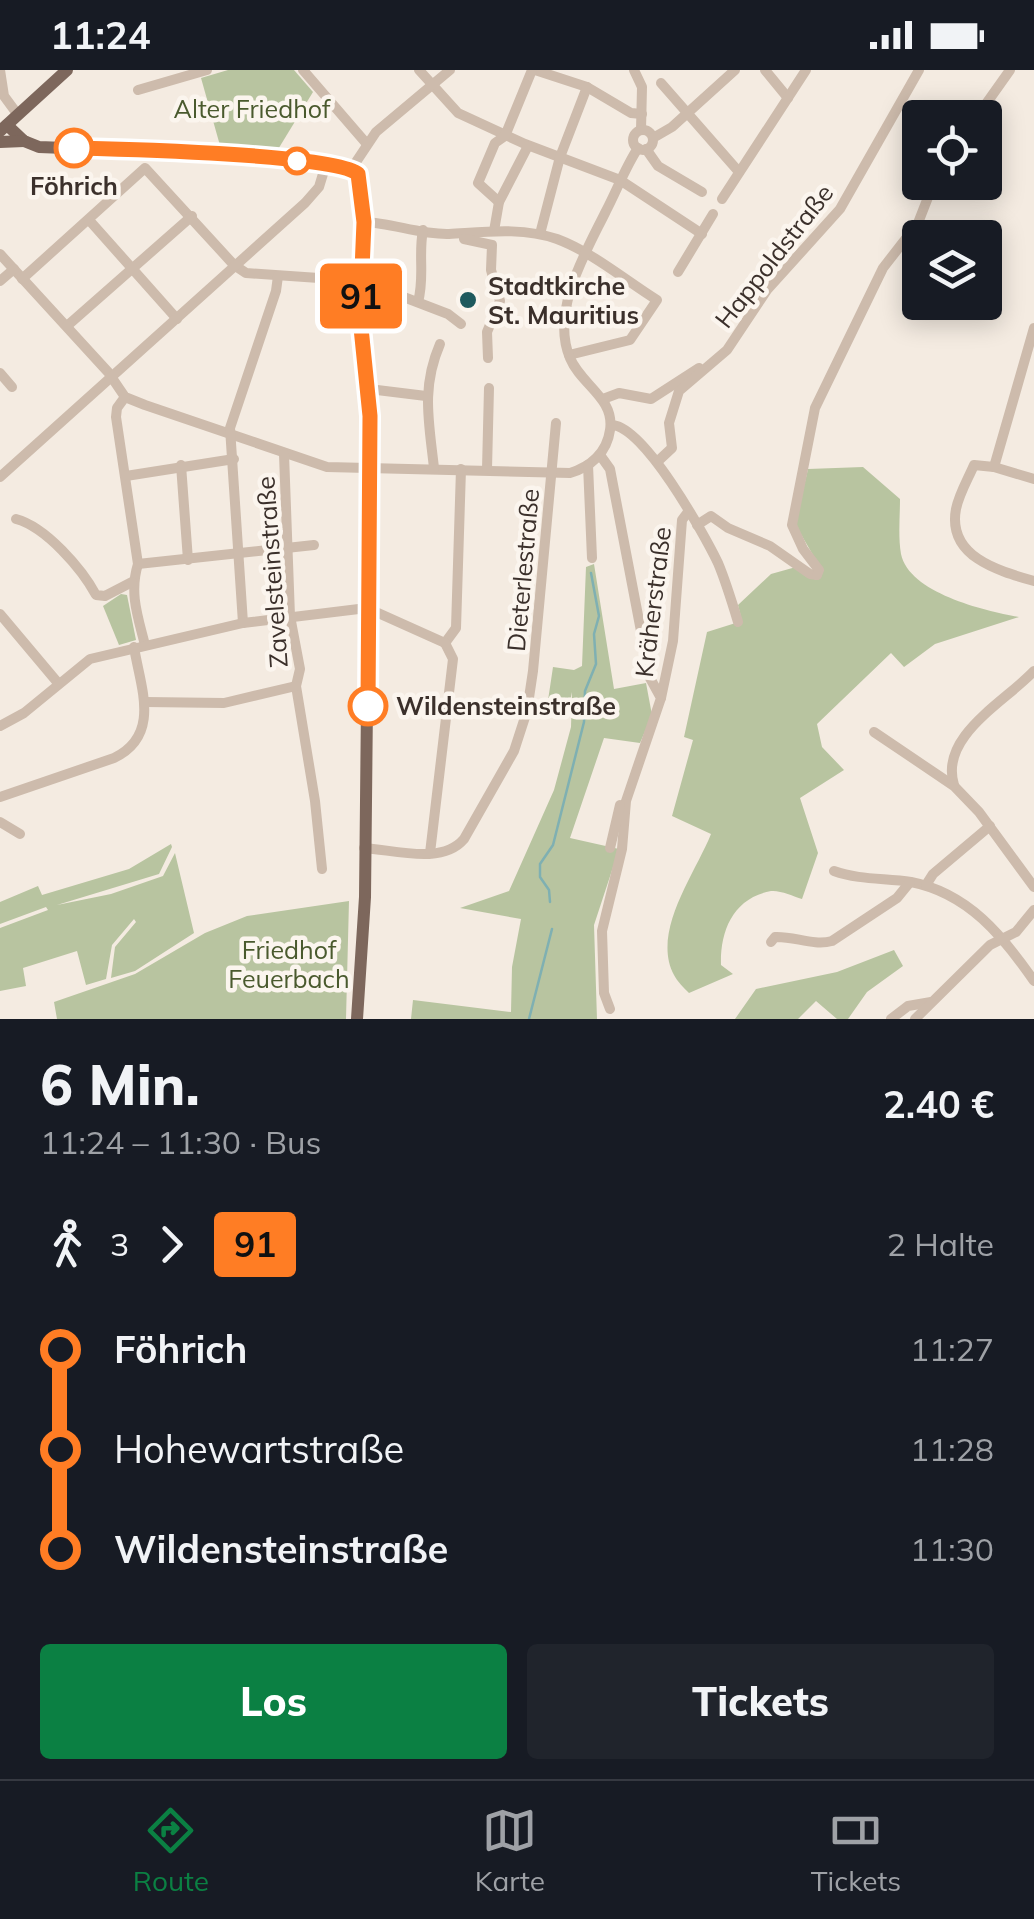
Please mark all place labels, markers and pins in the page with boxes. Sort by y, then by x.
marker: Föhrich [55,129,93,167]
unlabelled marker [284,148,310,174]
place label: Föhrich [30,170,118,201]
place label: Stadtkirche St. Mauritius [488,270,639,330]
marker: Stadtkirche St. Mauritius [457,289,479,311]
marker: Wildensteinstraße [349,687,387,725]
place label: Wildensteinstraße [396,690,616,721]

